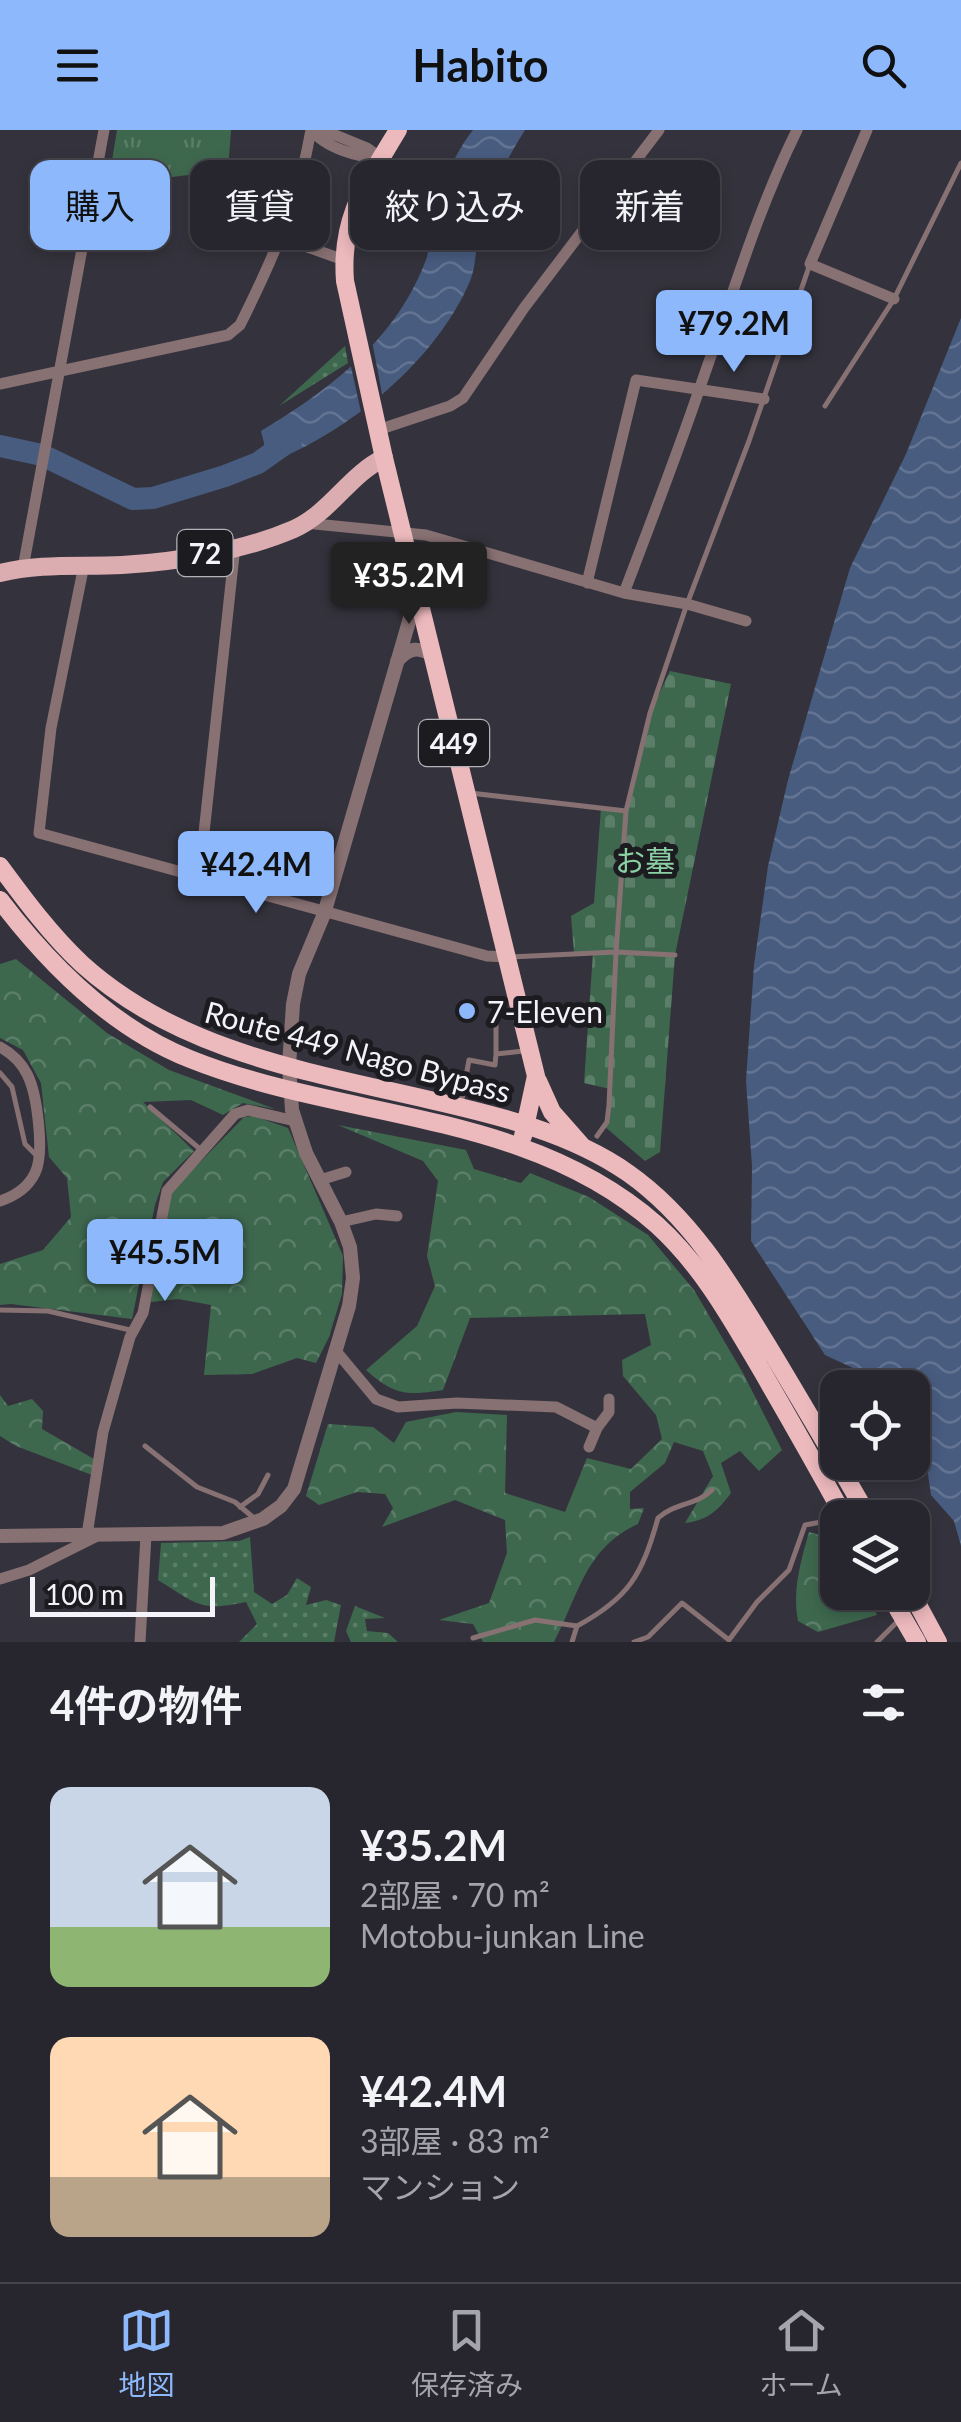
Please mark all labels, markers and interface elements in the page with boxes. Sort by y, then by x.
icon: menu [50,38,105,93]
text: Habito [412,38,549,92]
icon: search [856,38,911,93]
chip: 購入 [30,160,170,250]
chip: 賃貸 [190,160,330,250]
chip: 絞り込み [350,160,560,250]
chip: 新着 [580,160,720,250]
pin: ¥79.2M [653,290,815,375]
text: ¥79.2M [678,303,790,342]
road number: 72 [178,530,232,576]
pin: ¥35.2M [328,542,490,627]
text: ¥35.2M [353,555,465,594]
road number: 449 [419,720,489,766]
pin: ¥42.4M [175,831,337,916]
park label: お墓 [615,842,675,878]
text: ¥42.4M [200,844,312,883]
street label: Route 449 Nago Bypass [201,993,515,1109]
place label: 7-Eleven [487,993,603,1029]
marker: 7-Eleven [456,1000,478,1022]
pin: ¥45.5M [84,1219,246,1304]
text: ¥45.5M [109,1232,221,1271]
map controls [820,1370,930,1610]
button: locate [820,1370,930,1480]
button: layers [820,1500,930,1610]
scale bar [30,1572,215,1616]
text: 100 m [45,1577,124,1611]
icon: filters [856,1675,911,1730]
text: 4件の物件 [50,1680,242,1730]
text: ¥35.2M [360,1820,507,1870]
icon: home [130,1827,250,1947]
text: 2部屋 · 70 m² [360,1875,550,1914]
text: Motobu-junkan Line [360,1916,645,1955]
text: ¥42.4M [360,2066,507,2116]
icon: home [130,2077,250,2197]
text: 3部屋 · 83 m² [360,2121,550,2160]
text: マンション [360,2167,520,2206]
tab: 地図 [118,2303,174,2403]
tab: 保存済み [411,2303,523,2403]
tab: ホーム [760,2303,843,2403]

